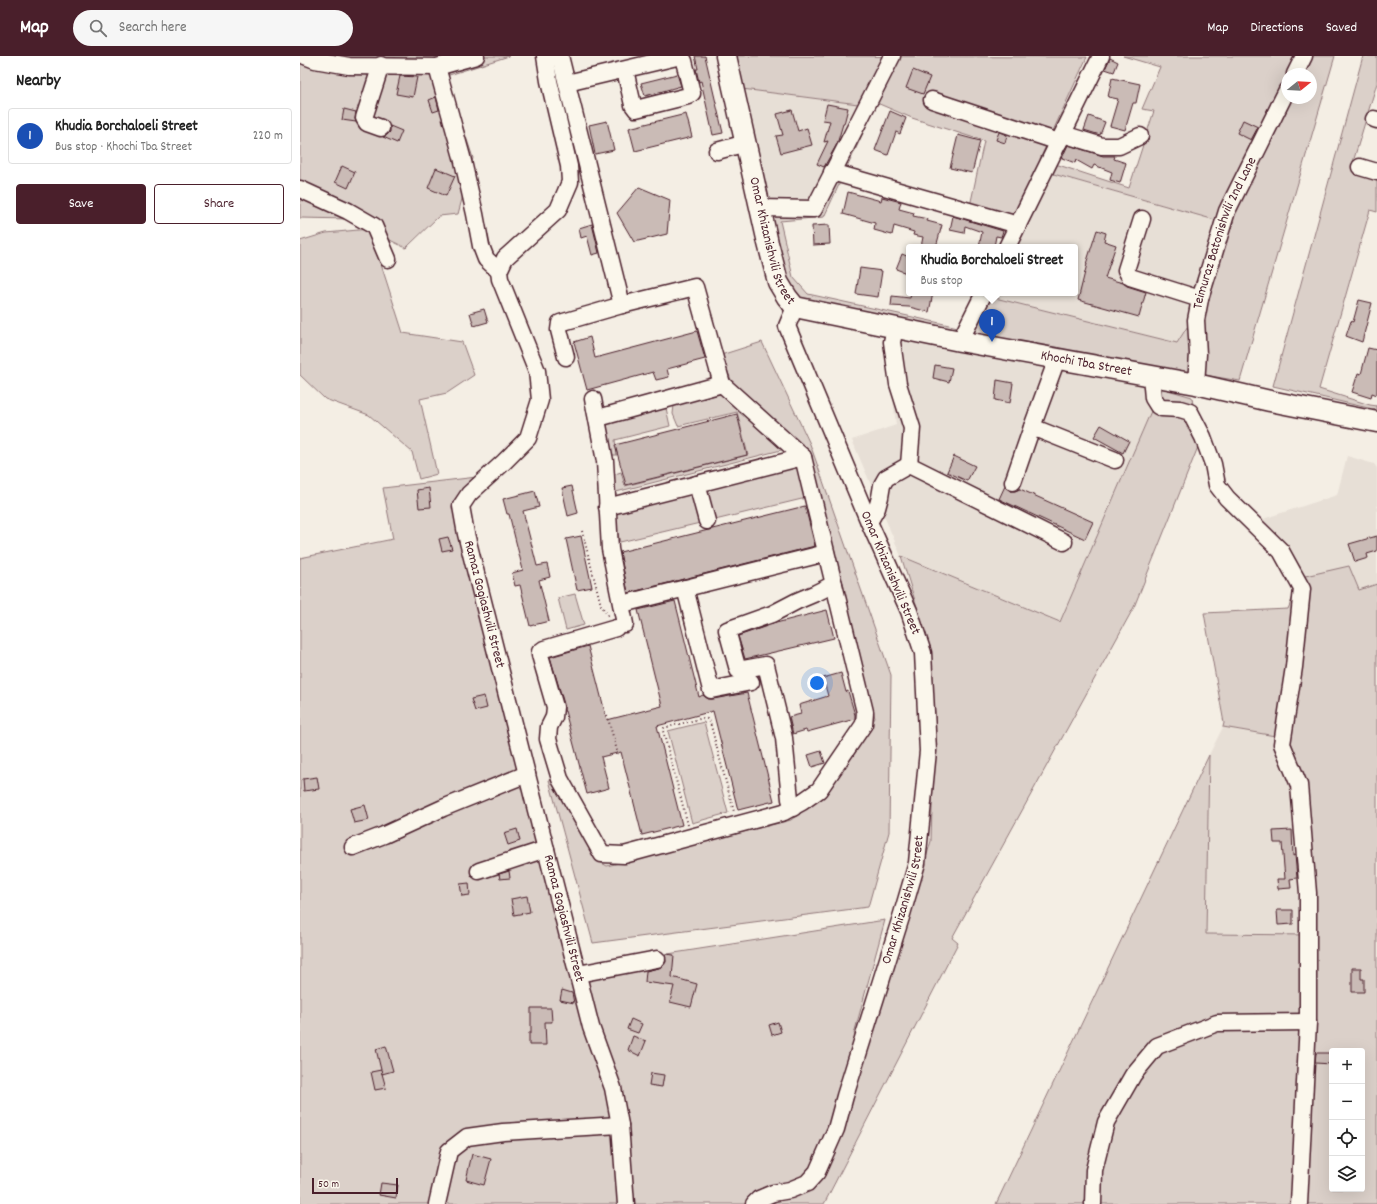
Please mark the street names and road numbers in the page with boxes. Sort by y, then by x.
street label: Teimuraz Batonishvili 2nd Lane [1188,154,1262,311]
street label: Omar Khizanishvili Street [744,175,800,310]
street label: Khochi Tba Street [1039,346,1134,382]
street label: Omar Khizanishvili Street [855,508,925,638]
street label: Ramaz Gogiashvili Street [458,539,510,670]
street label: Omar Khizanishvili Street [877,835,930,967]
street label: Ramaz Gogiashvili Street [538,853,589,984]

